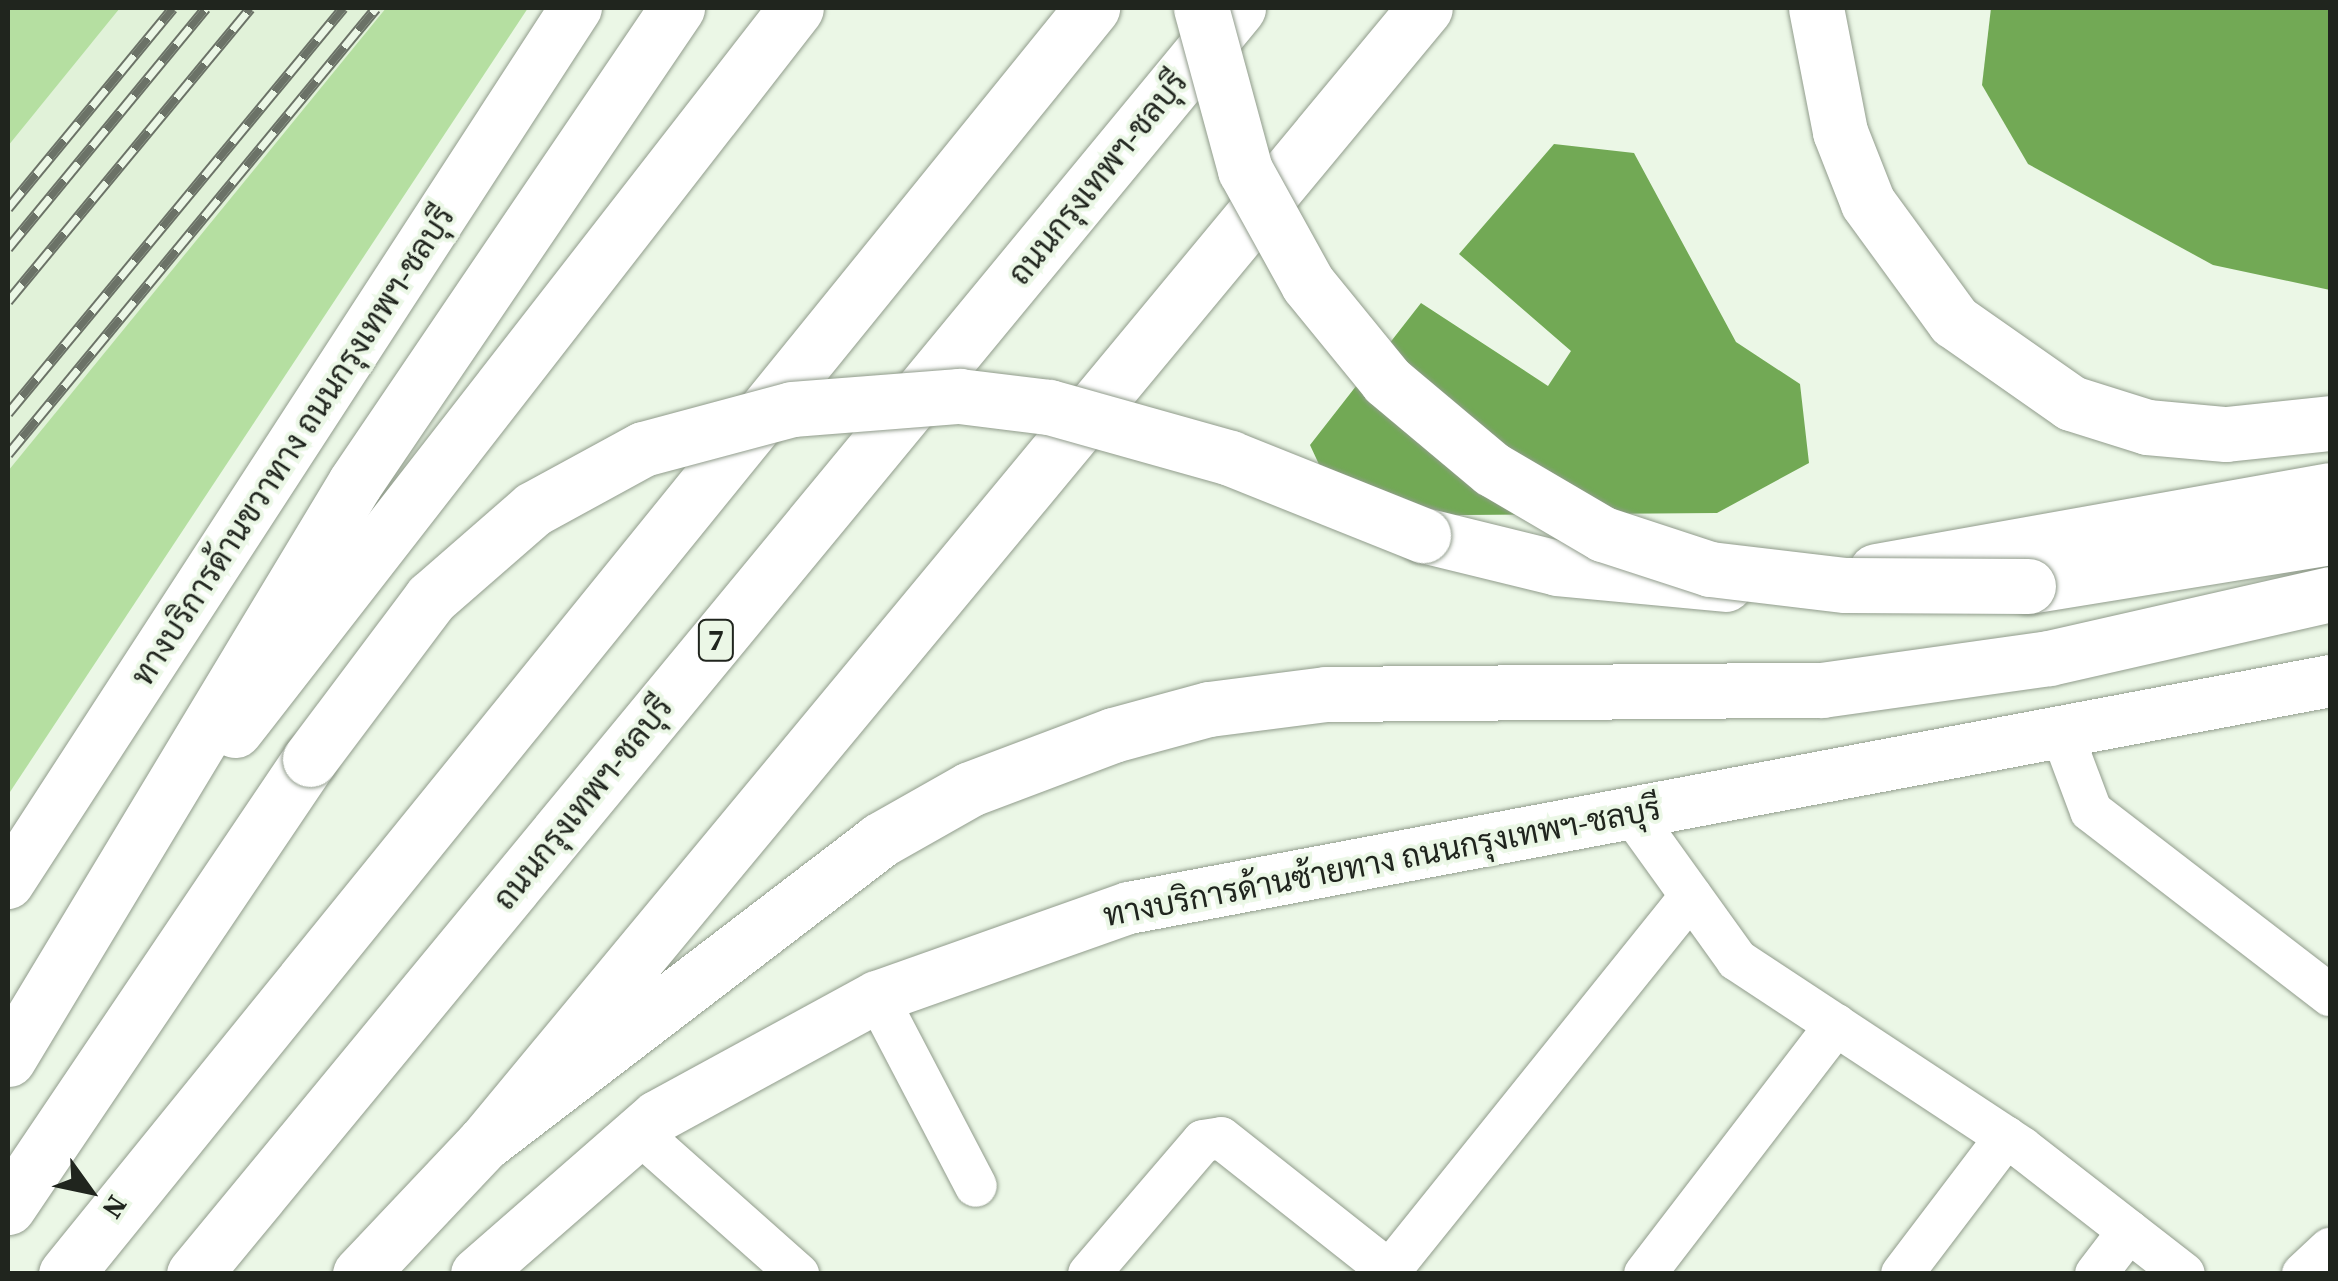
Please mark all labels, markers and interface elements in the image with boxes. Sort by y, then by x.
street label: ถนนกรุงเทพฯ-ชลบุรี [1000,64,1196,292]
street label: ทางบริการด้านขวาทาง ถนนกรุงเทพฯ-ชลบุรี [123,199,463,693]
road number: 7 [696,615,736,665]
street label: ถนนกรุงเทพฯ-ชลบุรี [485,689,681,917]
street label: ทางบริการด้านซ้ายทาง ถนนกรุงเทพฯ-ชลบุรี [1100,789,1664,935]
north arrow [40,1141,140,1241]
text: N [94,1188,137,1226]

